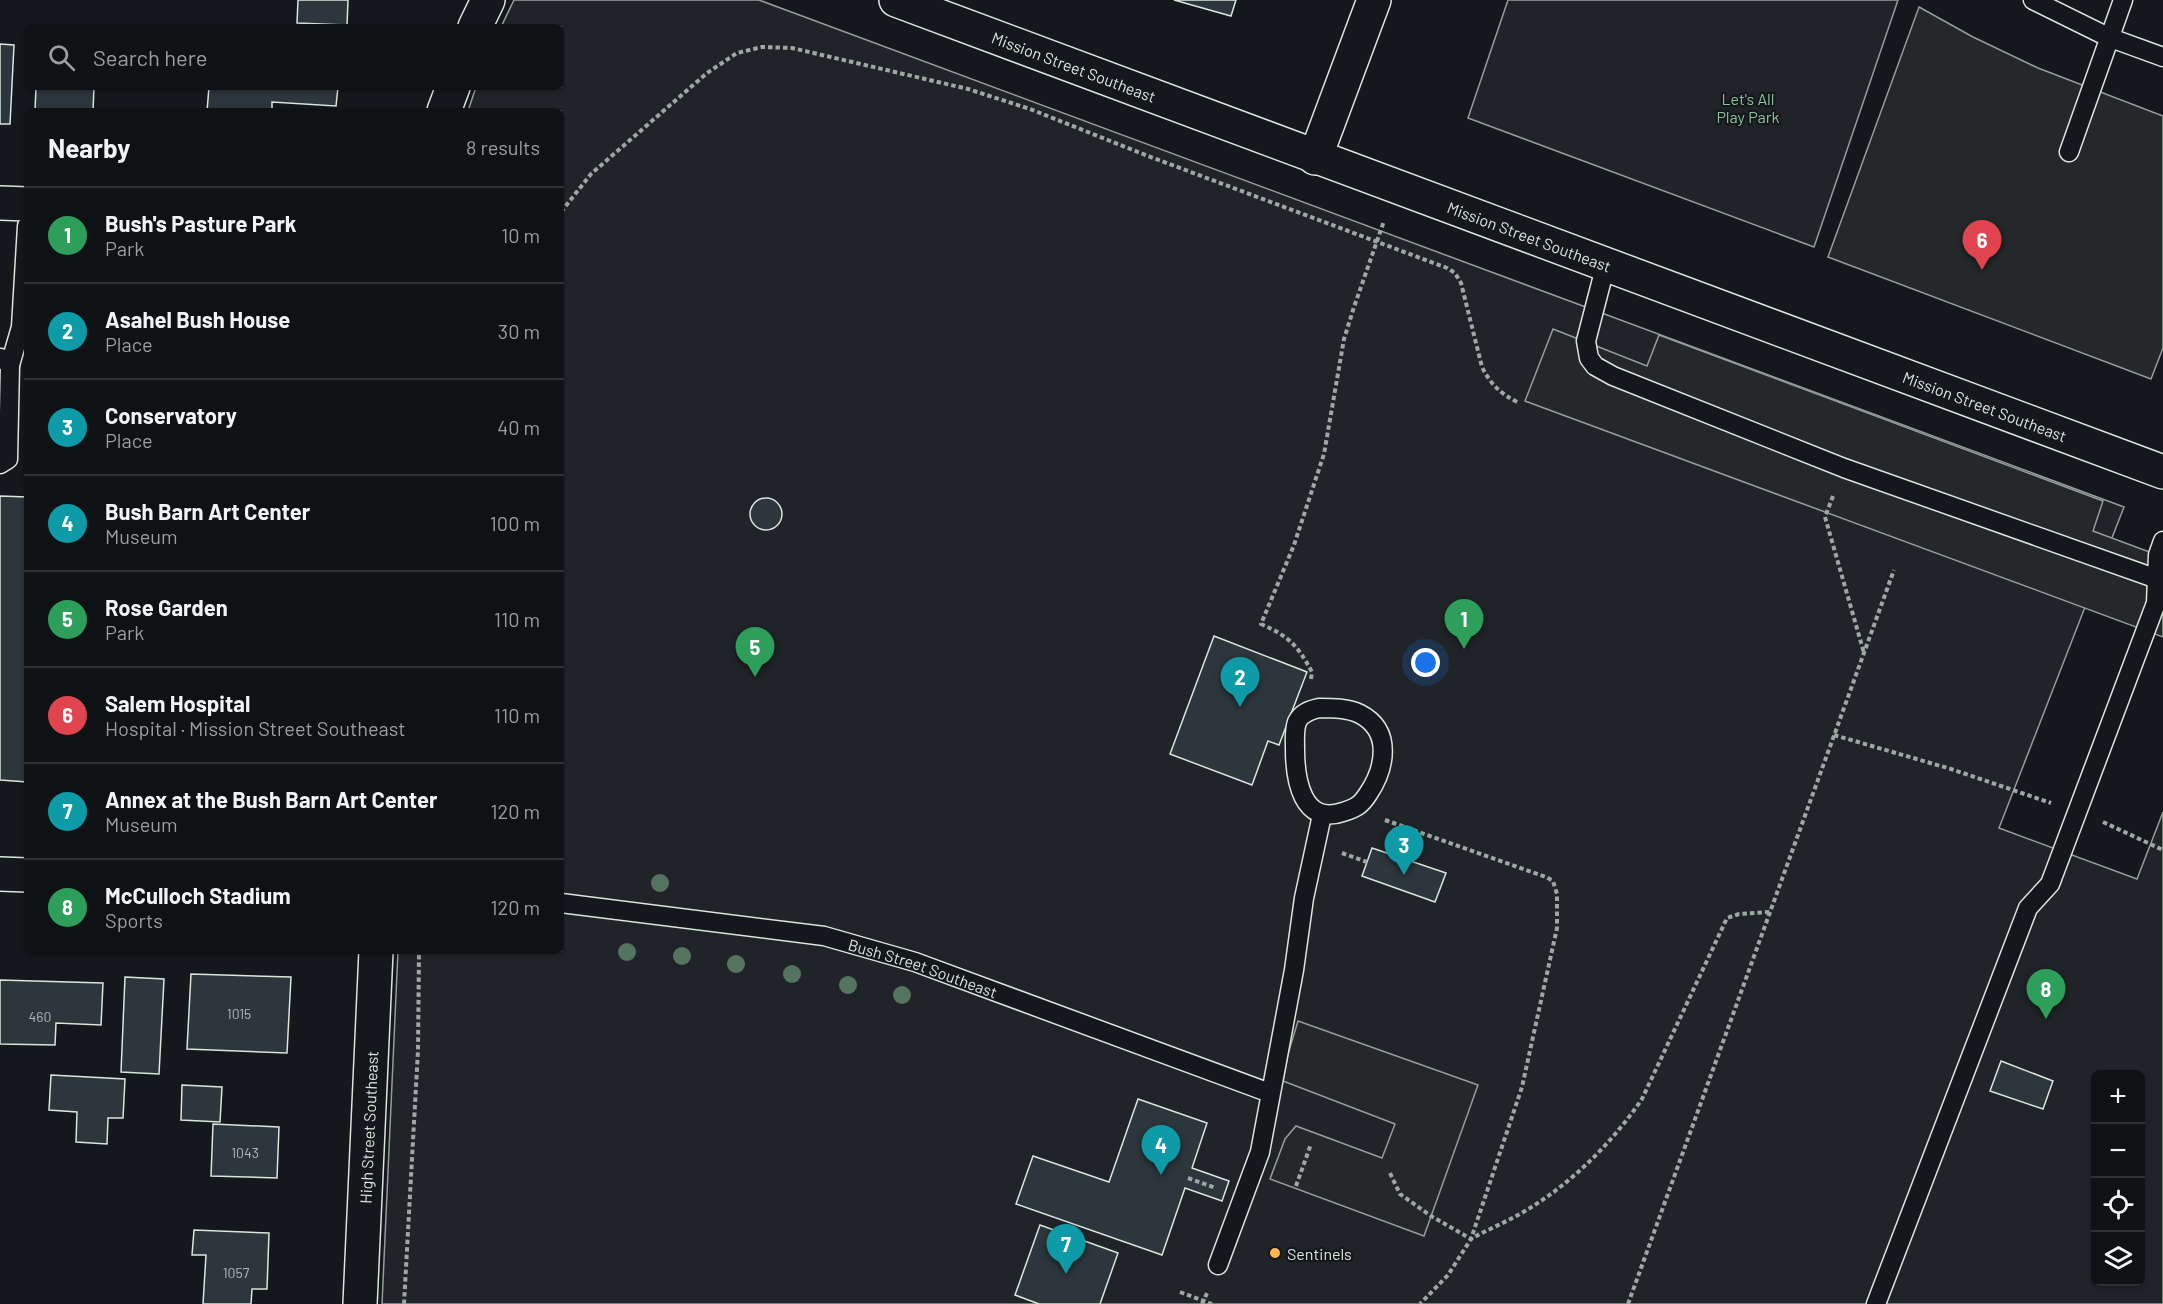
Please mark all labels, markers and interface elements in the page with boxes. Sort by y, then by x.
search box [24,24,564,90]
street label: Mission Street Southeast [989,27,1159,106]
icon: search [45,41,78,74]
text: Search here [93,44,207,70]
park label: Let's All Play Park [1716,89,1780,126]
text: Nearby [48,132,130,163]
text: 8 results [466,135,540,159]
street label: Mission Street Southeast [1445,197,1614,275]
text: Bush's Pasture Park [105,210,297,236]
pin: 6 [1962,220,2002,270]
text: 1 [64,223,71,247]
text: 10 m [501,223,540,247]
text: Park [105,236,144,260]
text: Asahel Bush House [105,306,290,332]
text: 2 [62,319,73,343]
text: 30 m [498,319,540,343]
text: Place [105,332,153,356]
street label: Mission Street Southeast [1900,366,2069,445]
text: Conservatory [105,402,237,428]
text: 3 [62,415,73,439]
text: 40 m [497,415,540,439]
text: Place [105,428,153,452]
text: Bush Barn Art Center [105,498,310,524]
text: 4 [61,511,74,535]
text: 100 m [490,511,540,535]
text: Museum [105,524,178,548]
text: Rose Garden [105,594,228,620]
pin: 1 [1444,600,1484,649]
text: 5 [62,607,73,631]
text: 110 m [494,607,540,631]
text: Park [105,620,144,644]
pin: 5 [736,628,774,677]
your location [1411,648,1440,677]
pin: 2 [1220,658,1260,707]
text: Salem Hospital [105,690,250,716]
text: 6 [62,703,73,727]
text: 110 m [494,703,540,727]
text: Hospital · Mission Street Southeast [105,716,406,740]
text: Annex at the Bush Barn Art Center [105,786,438,812]
text: 7 [63,799,72,823]
text: 120 m [490,799,540,823]
text: Museum [105,812,178,836]
pin: 3 [1384,826,1424,875]
text: McCulloch Stadium [105,882,291,908]
text: 8 [62,895,73,919]
text: 120 m [490,895,540,919]
text: Sports [105,908,163,932]
street label: Bush Street Southeast [846,934,1000,1001]
pin: 8 [2026,970,2066,1019]
house number: 1015 [227,1005,251,1022]
house number: 460 [29,1008,51,1025]
street label: High Street Southeast [355,1050,381,1204]
map controls [2091,1070,2145,1286]
button: + [2091,1070,2145,1124]
button: − [2091,1124,2145,1178]
pin: 4 [1142,1126,1180,1175]
house number: 1043 [231,1144,259,1161]
button: locate [2091,1178,2145,1232]
pin: 7 [1046,1224,1086,1274]
button: layers [2091,1232,2145,1286]
place label: Sentinels [1287,1244,1352,1263]
marker: Sentinels [1268,1246,1282,1260]
house number: 1057 [223,1264,250,1281]

